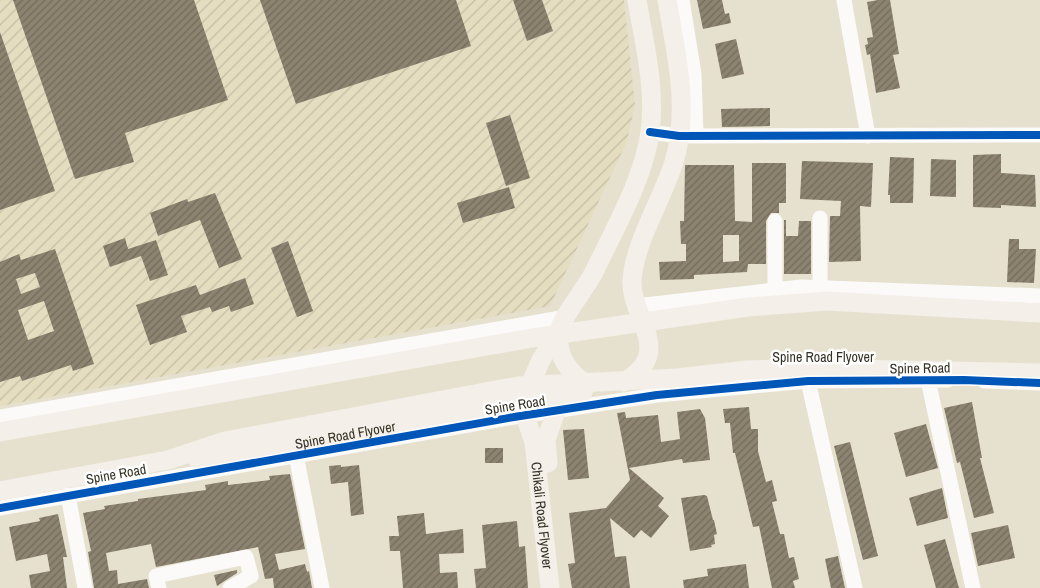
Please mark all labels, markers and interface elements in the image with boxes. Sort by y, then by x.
street label: Spine Road Flyover [772,348,874,366]
street label: Spine Road [890,358,950,378]
street label: Spine Road [484,391,546,419]
street label: Spine Road Flyover [293,417,397,453]
street label: Spine Road [85,460,147,488]
street label: Chikali Road Flyover [527,461,557,570]

